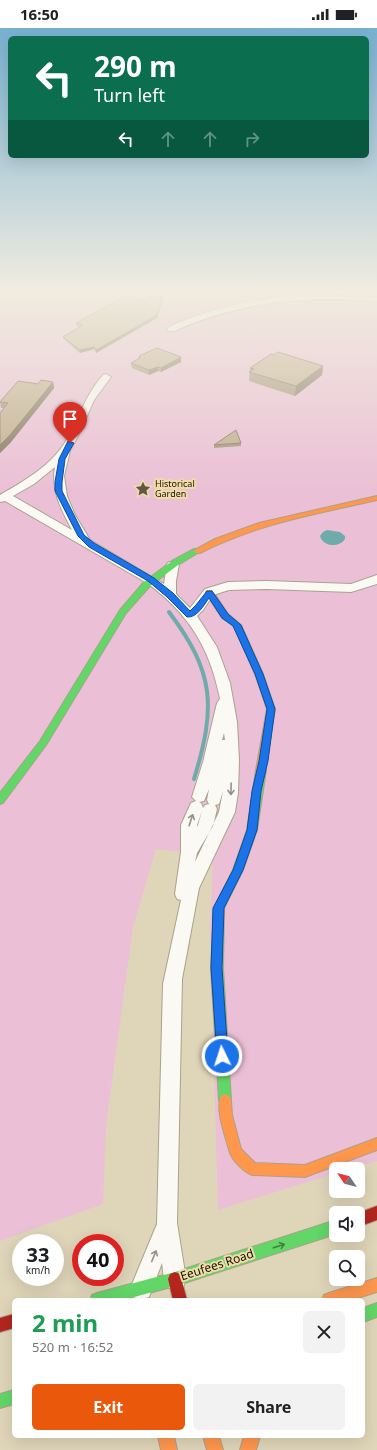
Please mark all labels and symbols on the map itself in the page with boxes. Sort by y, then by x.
pin [53,402,87,443]
place label: Historical Garden [155,477,195,500]
place icon: Historical Garden [134,480,152,498]
one-way arrow [227,782,235,795]
one-way arrow [188,814,195,827]
position arrow [201,1035,243,1077]
north arrow [329,1162,365,1198]
speed limit sign: 40 [72,1234,124,1286]
one-way arrow [272,1242,285,1249]
street label: Eeufees Road [178,1245,256,1284]
one-way arrow [151,1251,158,1263]

